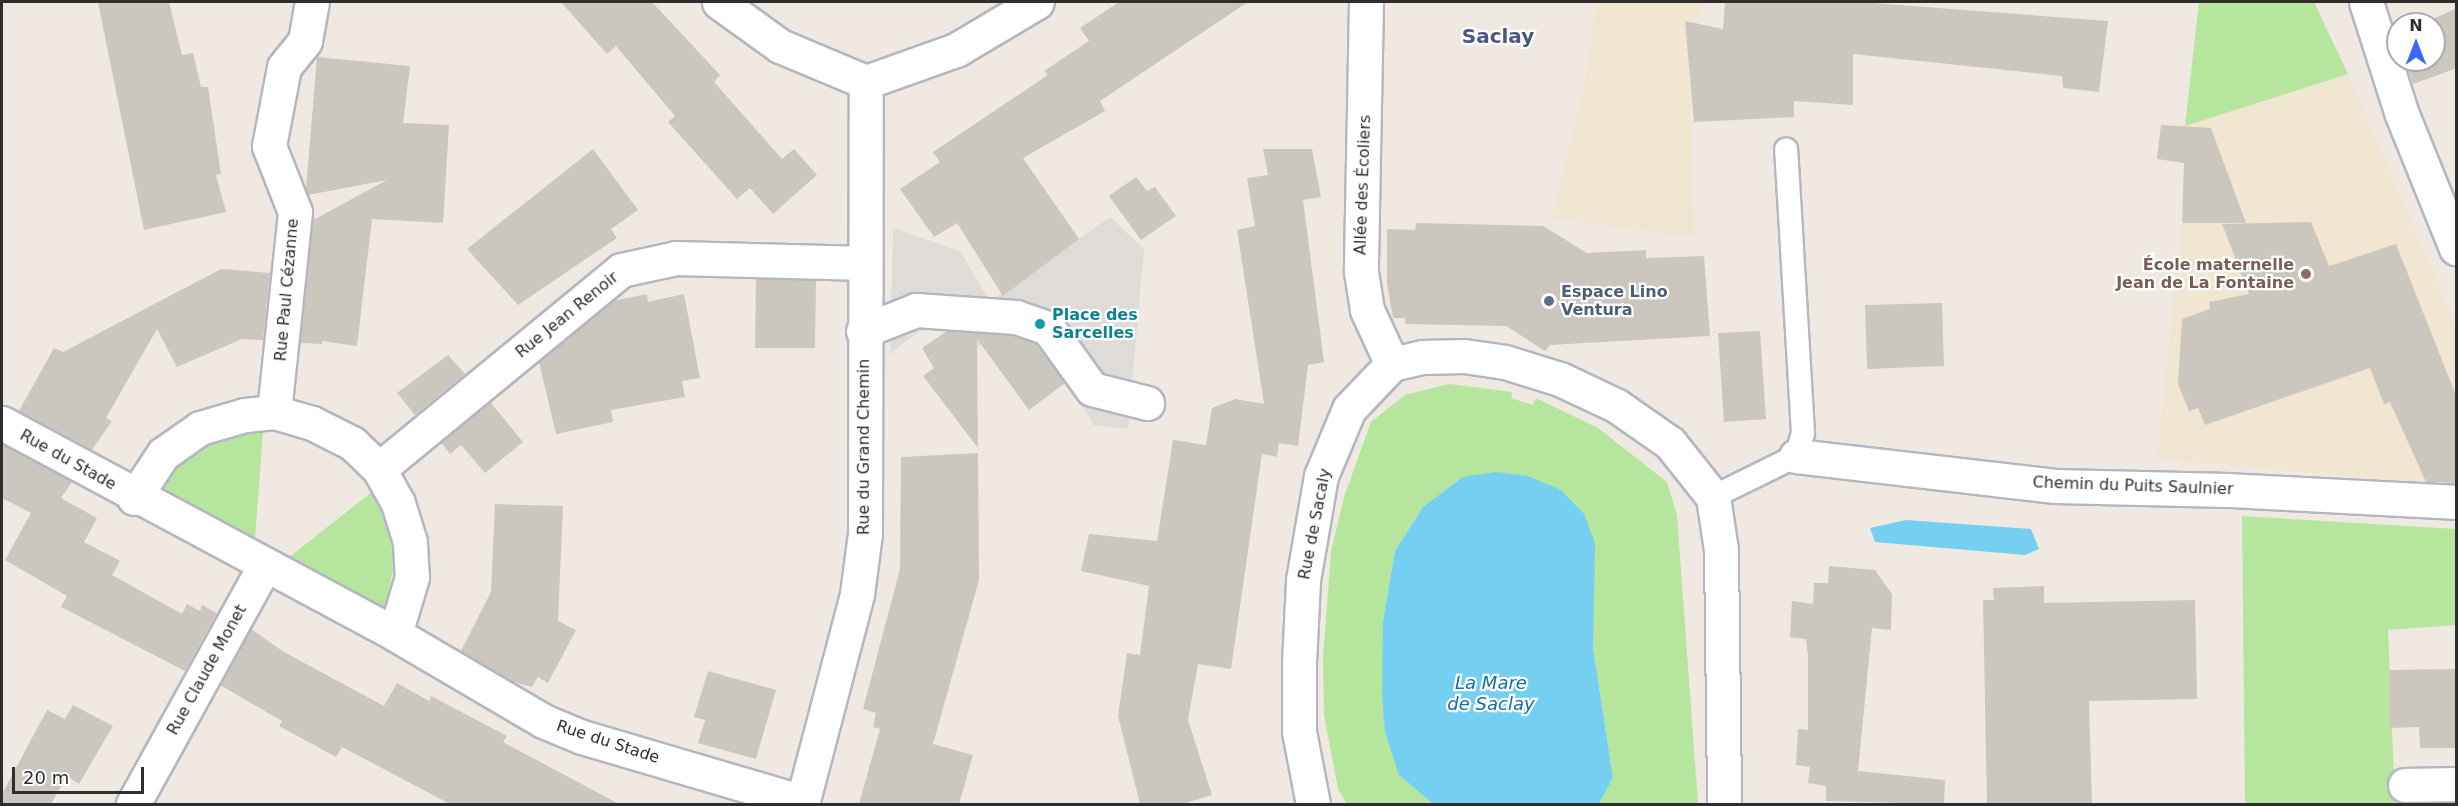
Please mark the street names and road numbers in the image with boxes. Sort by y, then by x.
street label: Allée des Écoliers [1351,115,1375,255]
street label: Rue Paul Cézanne [271,218,303,362]
street label: Rue Jean Renoir [512,268,622,362]
street label: Rue du Grand Chemin [854,359,874,535]
street label: Rue du Stade [17,426,119,494]
street label: Rue de Sacaly [1295,467,1335,581]
street label: Chemin du Puits Saulnier [2032,473,2234,499]
street label: Rue Claude Monet [163,602,251,738]
street label: Rue du Stade [554,716,662,768]

